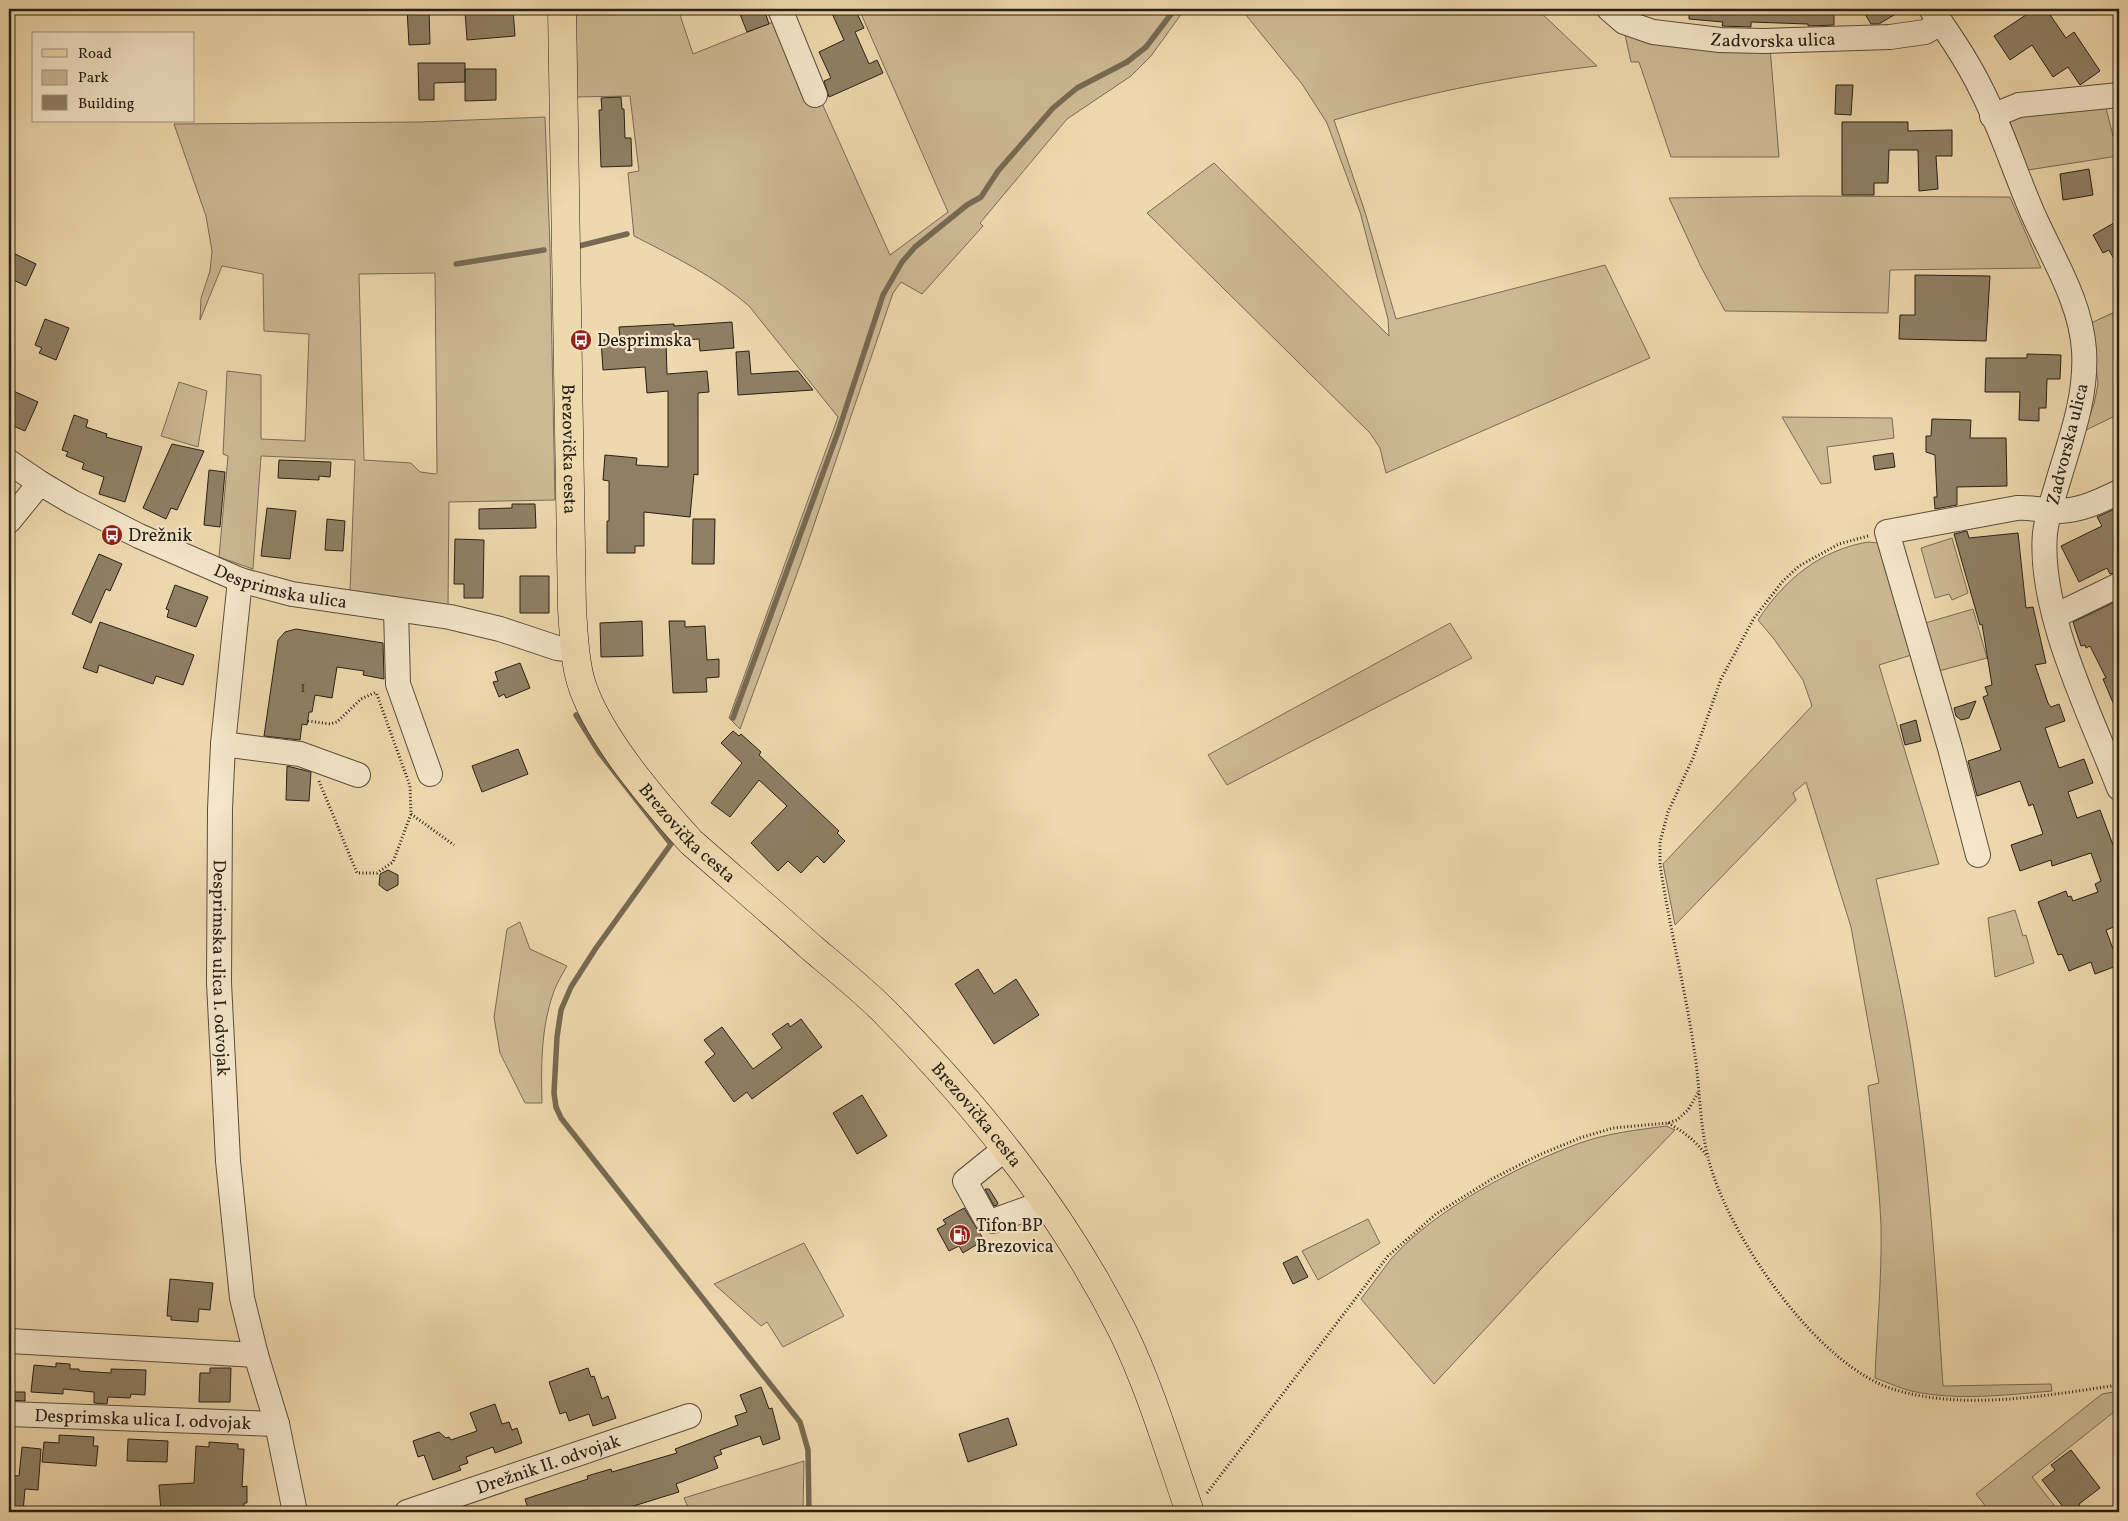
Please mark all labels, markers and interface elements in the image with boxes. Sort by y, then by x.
street label: Zadvorska ulica [1709,28,1836,55]
legend [32,32,195,122]
text: Road [78,44,112,65]
text: Park [78,68,109,89]
text: Building [78,94,135,115]
bus stop icon: Desprimska [569,328,593,352]
place label: Desprimska [597,329,692,354]
street label: Zadvorska ulica [2041,381,2096,508]
street label: Brezovička cesta [554,384,581,514]
bus stop icon: Drežnik [100,523,124,547]
place label: Drežnik [128,524,192,549]
street label: Desprimska ulica [209,559,349,616]
house number: 1 [300,678,306,699]
street label: Brezovička cesta [632,779,740,889]
street label: Desprimska ulica I. odvojak [205,859,235,1077]
street label: Brezovička cesta [924,1057,1027,1173]
place label: Tifon BP Brezovica [976,1214,1054,1260]
fuel station icon: Tifon BP Brezovica [948,1223,972,1247]
street label: Desprimska ulica I. odvojak [34,1404,252,1437]
street label: Drežnik II. odvojak [473,1429,624,1502]

